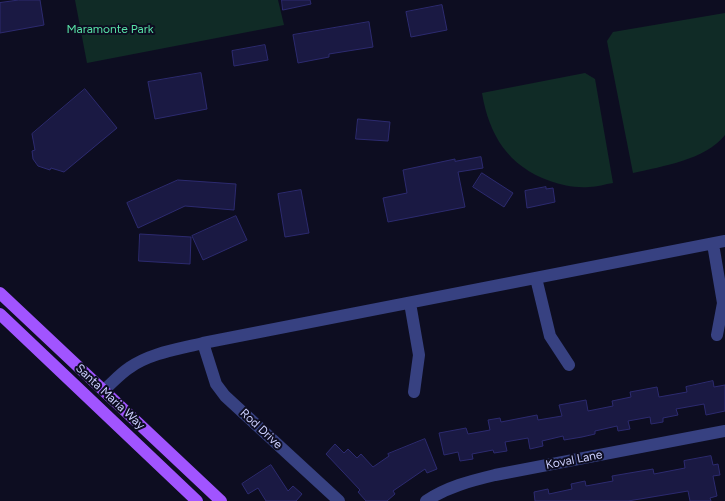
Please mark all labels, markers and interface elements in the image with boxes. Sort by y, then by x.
park label: Maramonte Park [66,22,154,36]
street label: Santa Maria Way [72,361,148,433]
street label: Rod Drive [237,406,285,452]
street label: Koval Lane [544,447,604,473]

